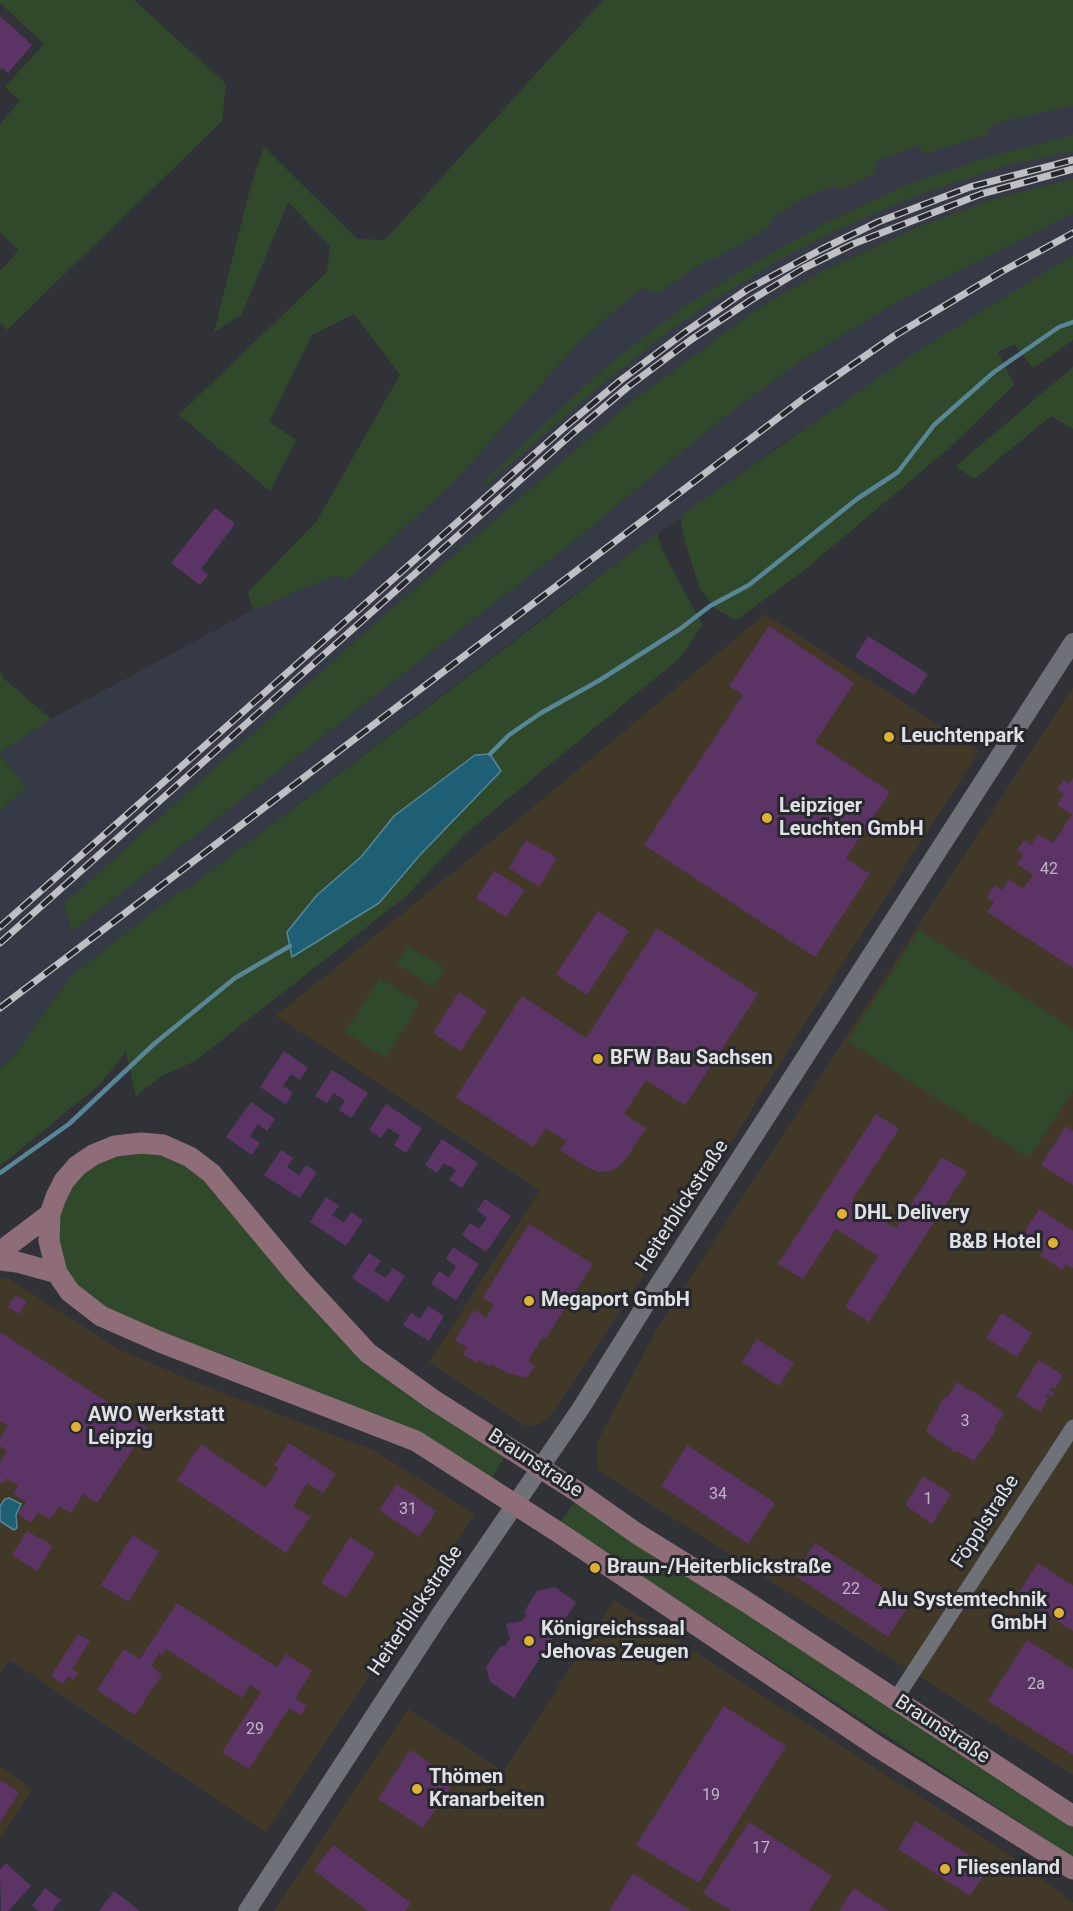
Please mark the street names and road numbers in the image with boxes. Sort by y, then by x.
street label: Heiterblickstraße [632,1136,734,1276]
street label: Braunstraße [483,1424,587,1504]
street label: Föpplstraße [947,1471,1025,1573]
street label: Heiterblickstraße [364,1541,468,1681]
street label: Braunstraße [890,1690,994,1770]

